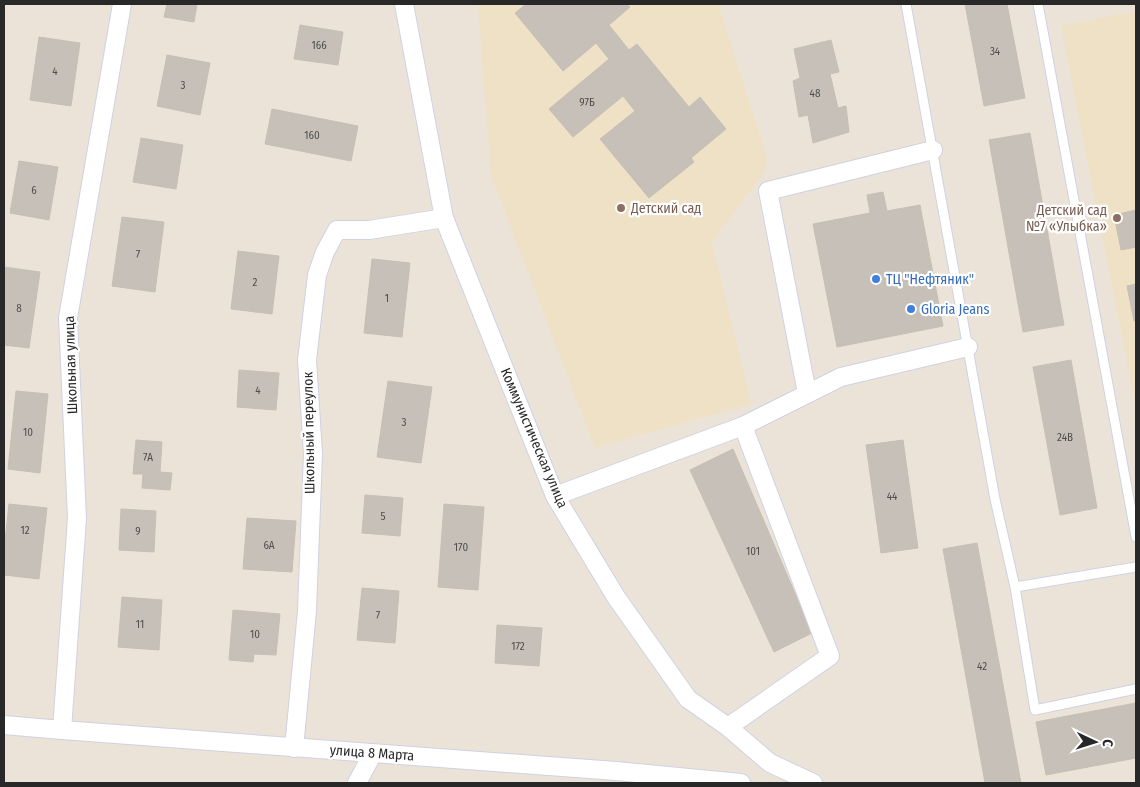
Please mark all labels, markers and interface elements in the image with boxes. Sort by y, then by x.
house number: 166 [311,39,327,52]
house number: 34 [990,45,1001,58]
house number: 4 [52,65,58,78]
house number: 3 [181,79,186,92]
house number: 48 [810,87,821,100]
house number: 97Б [579,96,595,109]
house number: 160 [304,129,320,142]
house number: 6 [31,184,37,197]
place label: Детский сад [630,200,701,217]
marker: Детский сад [615,202,627,214]
place label: Детский сад №7 «Улыбка» [1026,202,1107,235]
marker: Детский сад №7 «Улыбка» [1111,212,1123,224]
house number: 7 [136,248,141,261]
place label: ТЦ "Нефтяник" [886,271,974,288]
marker: ТЦ "Нефтяник" [870,273,882,285]
house number: 2 [253,276,258,289]
house number: 1 [385,292,389,305]
place label: Gloria Jeans [921,301,989,318]
house number: 8 [16,302,22,315]
marker: Gloria Jeans [905,303,917,315]
street label: Школьная улица [61,315,81,415]
street label: Коммунистическая улица [497,365,571,511]
street label: Школьный переулок [299,371,319,494]
house number: 4 [255,384,261,397]
house number: 3 [402,416,407,429]
house number: 10 [23,426,33,439]
house number: 24В [1057,431,1073,444]
house number: 7А [143,451,153,464]
house number: 44 [887,490,898,503]
house number: 5 [380,510,386,523]
house number: 12 [20,524,30,537]
house number: 9 [135,525,141,538]
house number: 6А [263,539,275,552]
house number: 170 [454,541,468,554]
house number: 101 [746,545,760,558]
house number: 7 [376,609,381,622]
house number: 11 [136,618,144,631]
house number: 10 [250,628,260,641]
house number: 172 [511,640,525,653]
house number: 42 [977,660,987,673]
north arrow [1070,717,1120,767]
text: С [1099,739,1116,748]
street label: улица 8 Марта [329,742,415,764]

